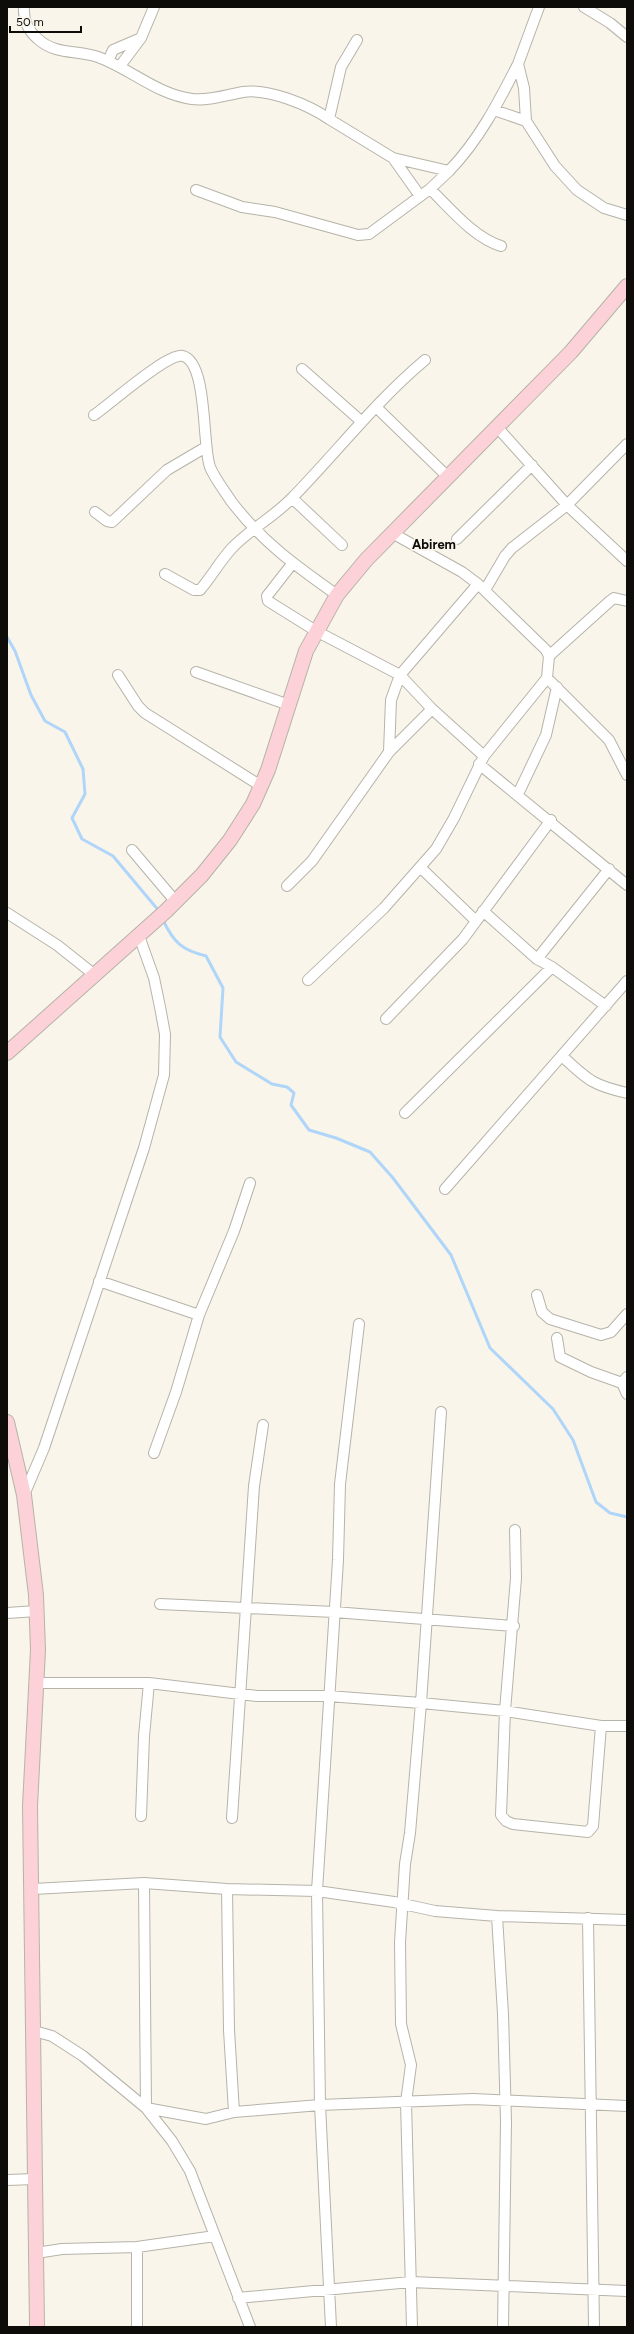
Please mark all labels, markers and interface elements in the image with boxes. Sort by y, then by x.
scale bar [10,8,81,34]
text: 50 m [16,15,44,29]
district label: Abirem [412,537,456,552]

